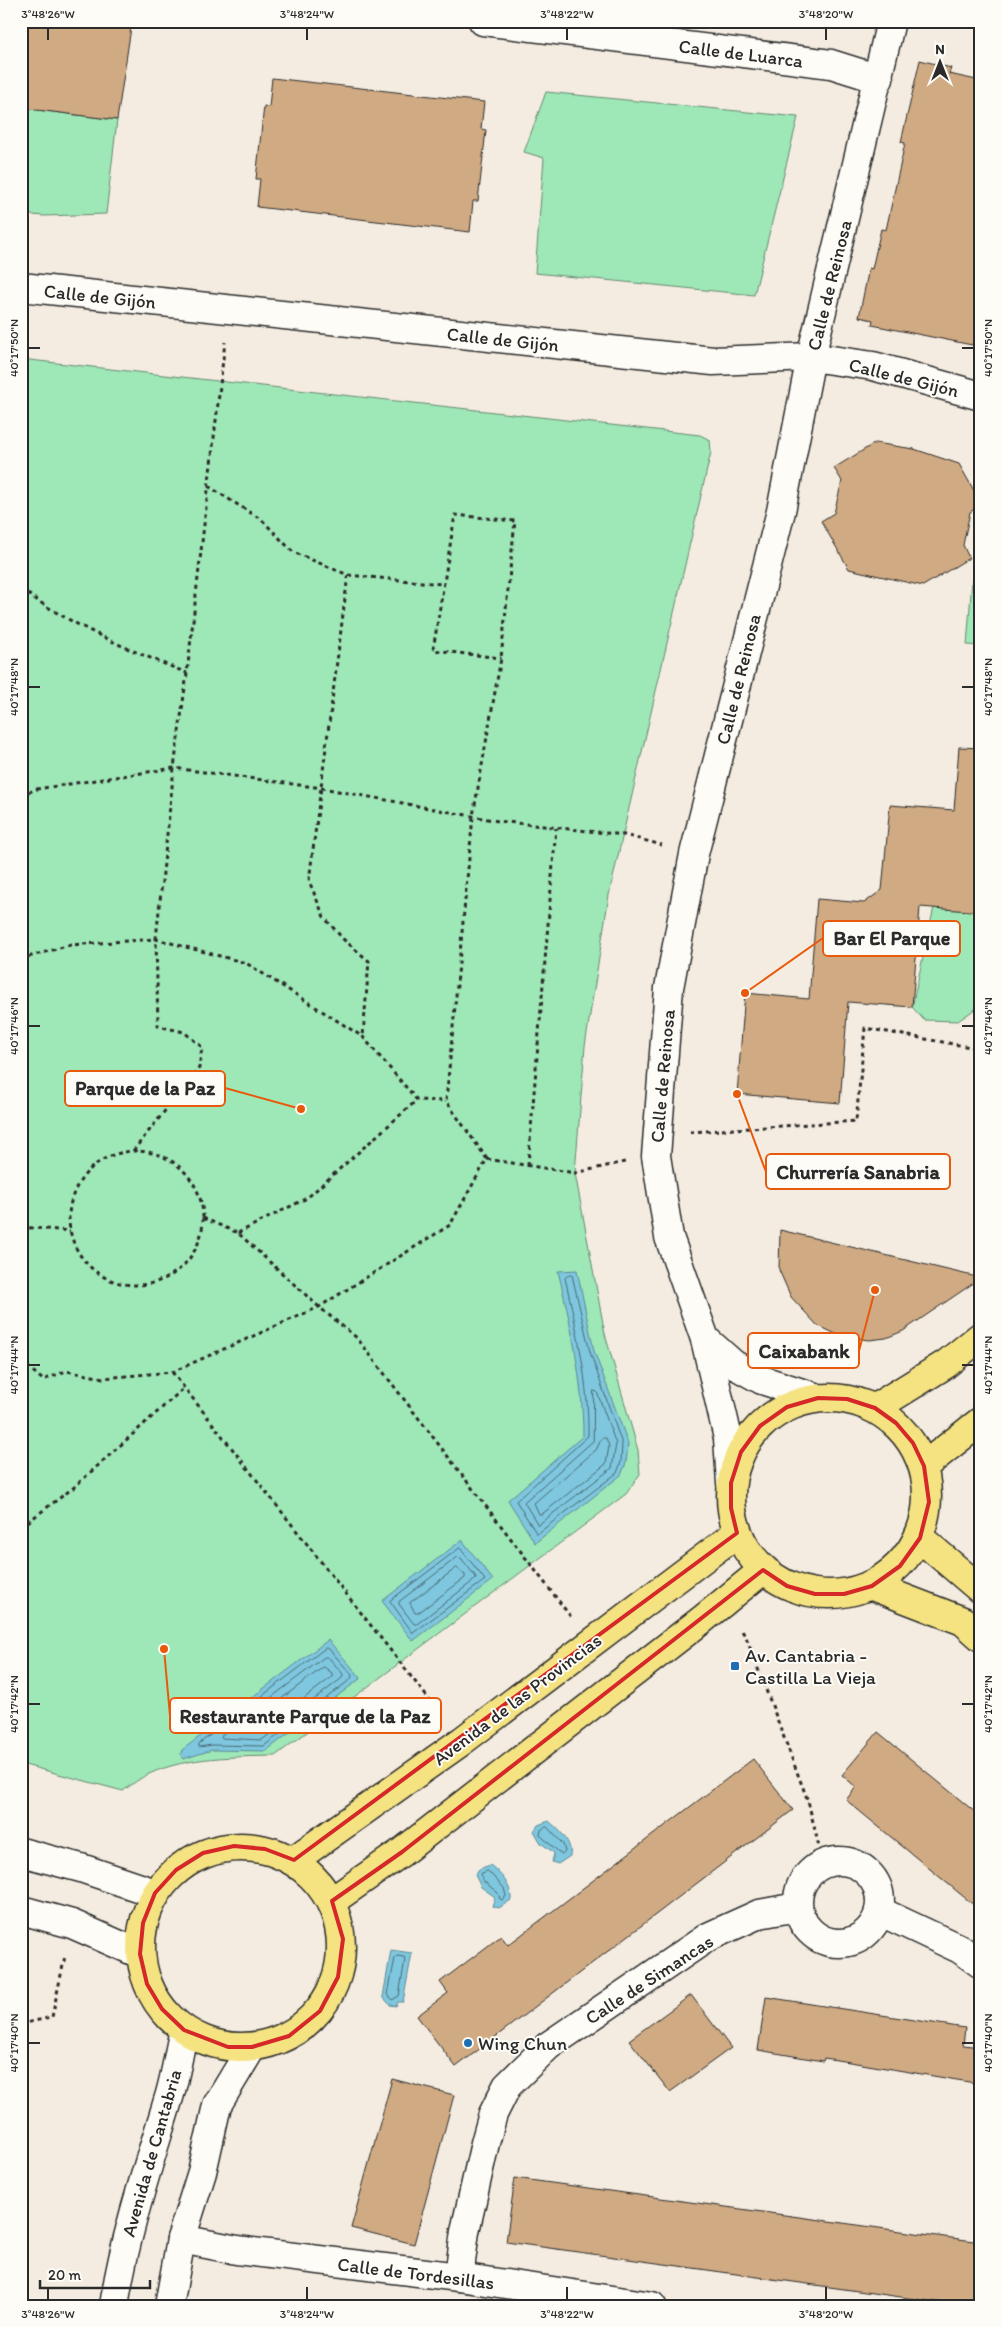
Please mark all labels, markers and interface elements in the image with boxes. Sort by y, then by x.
text: 3°48'26"W [21,7,75,21]
text: 3°48'24"W [280,7,334,21]
text: 3°48'22"W [540,7,594,21]
text: 3°48'20"W [799,7,853,21]
street label: Calle de Luarca [677,34,805,73]
north arrow [914,38,964,88]
text: N [935,41,945,58]
street label: Calle de Reinosa [802,217,857,353]
street label: Calle de Gijón [43,279,157,314]
text: 40°17'50"N [7,319,21,377]
text: 40°17'50"N [981,319,995,377]
street label: Calle de Gijón [446,322,560,357]
street label: Calle de Gijón [847,353,961,402]
street label: Calle de Reinosa [711,611,766,747]
text: 40°17'48"N [7,658,21,716]
text: 40°17'48"N [981,658,995,716]
callout: Bar El Parque [823,921,960,956]
text: Bar El Parque [834,926,951,951]
text: 40°17'46"N [7,997,21,1055]
text: 40°17'46"N [981,997,995,1055]
street label: Calle de Reinosa [645,1008,680,1144]
callout: Parque de la Paz [65,1071,225,1106]
text: Parque de la Paz [75,1076,216,1101]
callout: Churrería Sanabria [766,1154,950,1189]
text: Churrería Sanabria [776,1160,940,1184]
callout: Caixabank [748,1333,859,1368]
text: 40°17'44"N [7,1336,21,1394]
text: 40°17'44"N [981,1336,995,1394]
text: Caixabank [758,1339,850,1363]
street label: Avenida de las Provincias [428,1629,606,1770]
place label: Av. Cantabria - Castilla La Vieja [745,1644,876,1689]
marker: Av. Cantabria - Castilla La Vieja [729,1660,741,1672]
text: 40°17'42"N [7,1675,21,1733]
text: 40°17'42"N [981,1675,995,1733]
callout: Restaurante Parque de la Paz [170,1698,441,1733]
text: Restaurante Parque de la Paz [180,1704,431,1729]
street label: Calle de Simancas [581,1929,718,2029]
text: 40°17'40"N [7,2014,21,2072]
text: 40°17'40"N [981,2014,995,2072]
place label: Wing Chun [478,2032,567,2055]
marker: Wing Chun [462,2037,474,2049]
street label: Avenida de Cantabria [117,2067,186,2239]
street label: Calle de Tordesillas [336,2252,496,2295]
scale bar [40,2257,150,2289]
text: 20 m [48,2266,82,2284]
text: 3°48'26"W [21,2307,75,2321]
text: 3°48'24"W [280,2307,334,2321]
text: 3°48'22"W [540,2307,594,2321]
text: 3°48'20"W [799,2307,853,2321]

